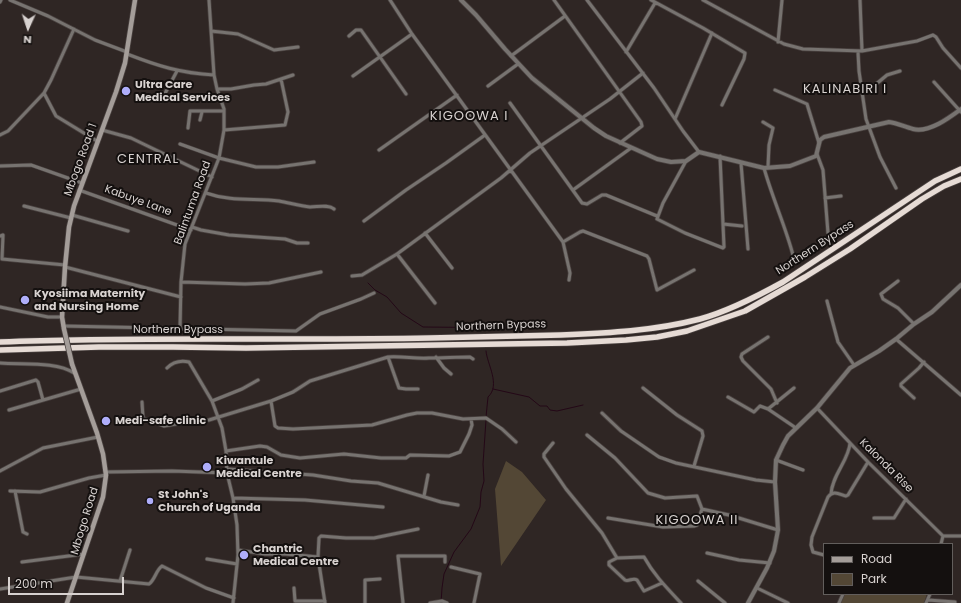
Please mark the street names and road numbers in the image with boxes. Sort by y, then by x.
street label: Mbogo Road 1 [62,122,100,198]
street label: Balintuma Road [172,159,214,247]
street label: Kabuye Lane [103,183,173,219]
street label: Northern Bypass [774,218,856,278]
street label: Northern Bypass [456,318,546,334]
street label: Northern Bypass [133,323,223,337]
street label: Kalonda Rise [856,436,916,496]
street label: Mbogo Road [68,486,102,556]

